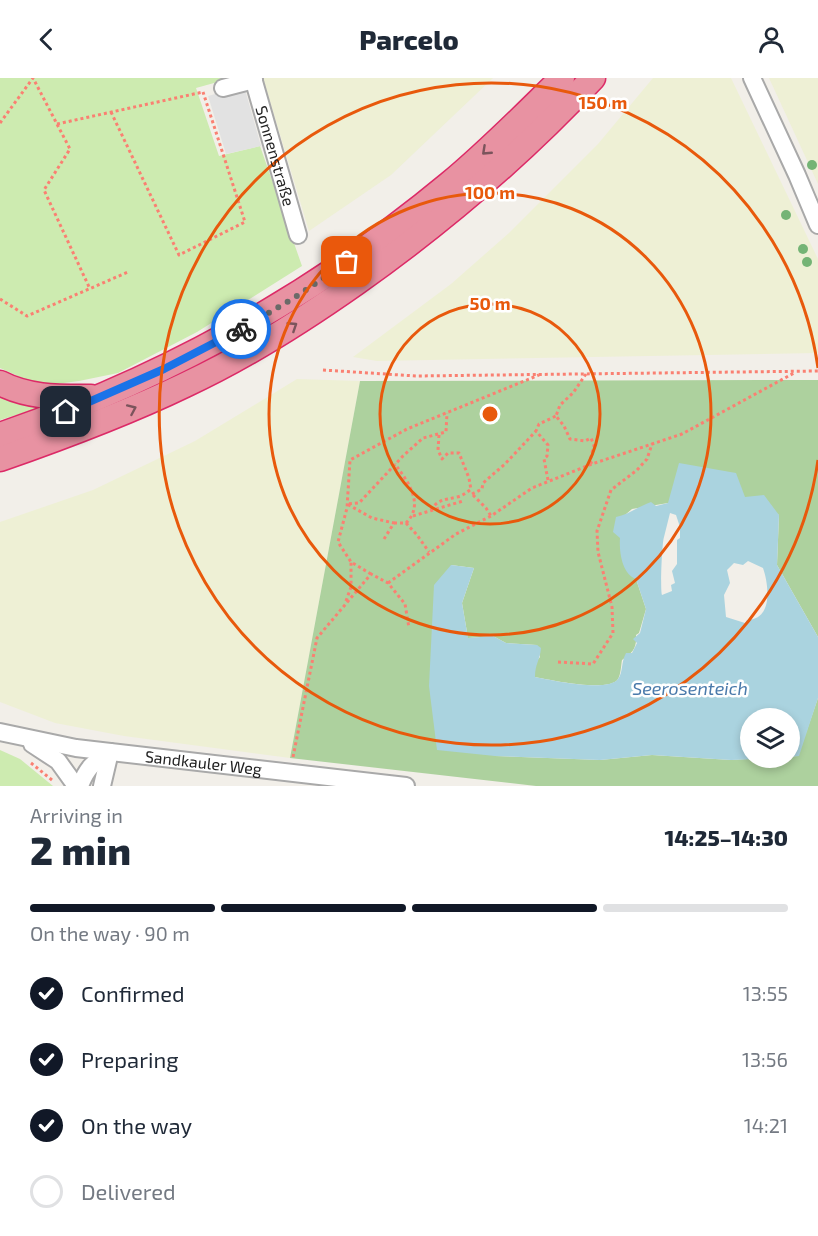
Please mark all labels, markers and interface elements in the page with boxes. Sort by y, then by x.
icon: back [30,23,63,56]
text: Parcelo [359,23,459,55]
icon: person [755,23,788,56]
text: 150 m [579,91,627,113]
street label: Sonnenstraße [252,103,299,208]
one-way arrow [483,144,493,155]
text: 100 m [465,181,515,203]
pin [321,236,372,287]
icon: bag [330,245,363,278]
text: 50 m [469,292,511,314]
courier [211,299,271,359]
icon: bike [225,313,258,346]
one-way arrow [287,321,297,333]
pin [40,386,91,437]
icon: home [49,395,82,428]
one-way arrow [126,404,137,416]
centre of rings [480,404,500,424]
water label: Seerosenteich [632,677,748,699]
map controls [740,708,800,768]
button: layers [740,708,800,768]
street label: Sandkauler Weg [144,746,263,778]
text: Arriving in [30,803,123,827]
text: 14:25–14:30 [664,824,788,850]
text: 2 min [30,826,131,873]
text: On the way · 90 m [30,921,190,945]
icon: check [30,977,63,1010]
text: Confirmed [81,980,185,1006]
text: 13:55 [743,981,788,1005]
icon: check [30,1043,63,1076]
text: Preparing [81,1046,179,1072]
text: 13:56 [742,1047,788,1071]
icon: check [30,1109,63,1142]
text: On the way [81,1112,192,1138]
text: 14:21 [744,1113,788,1137]
text: Delivered [81,1178,176,1204]

